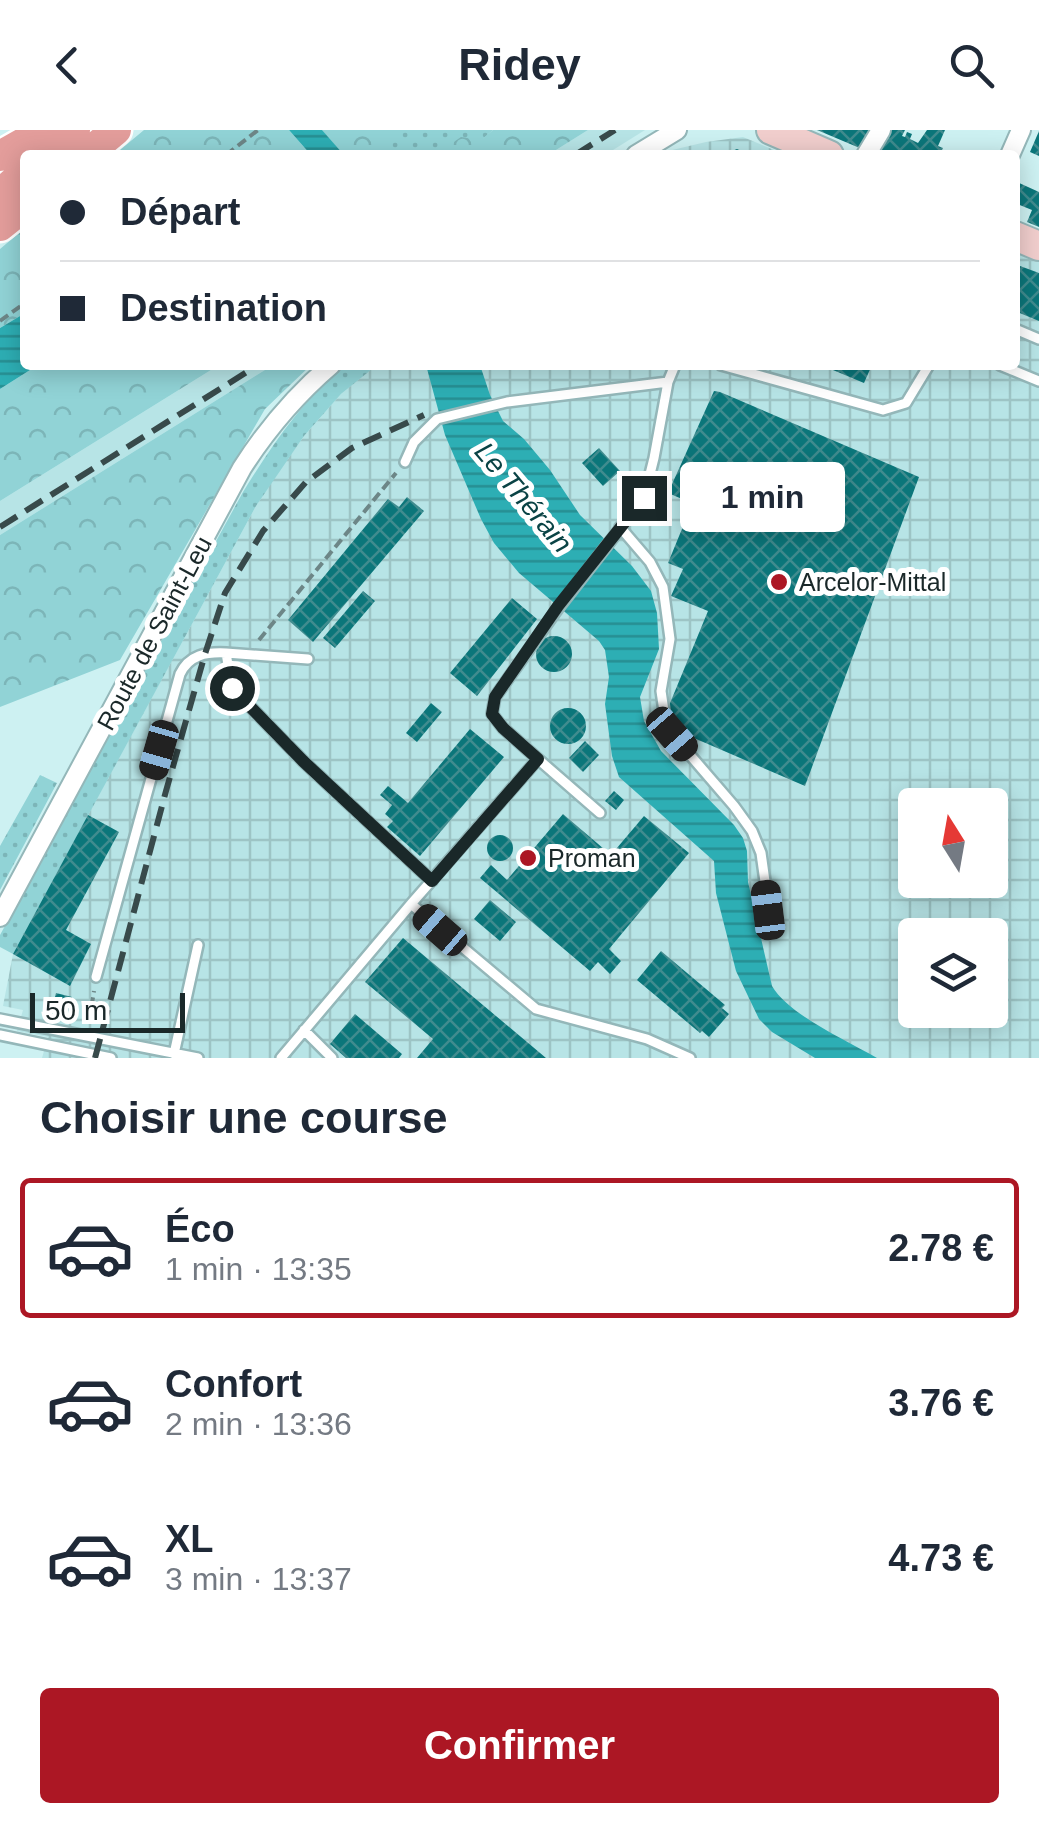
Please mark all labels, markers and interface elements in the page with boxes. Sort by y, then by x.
icon: back [40,38,95,93]
icon: search [944,38,999,93]
text: Ridey [458,39,581,90]
text: Départ [120,191,240,233]
text: Destination [120,287,327,329]
water label: Le Thérain [469,436,579,559]
callout: 1 min [679,463,844,533]
route end [622,476,667,521]
text: 1 min [721,479,804,515]
street label: Route de Saint-Leu [91,531,217,735]
place label: Arcelor-Mittal [799,568,946,596]
marker: Arcelor-Mittal [768,571,790,593]
route start [210,666,255,711]
car [641,702,703,766]
car [136,717,182,783]
north arrow [898,788,1008,898]
map controls [898,788,1008,1028]
place label: Proman [548,844,636,872]
marker: Proman [517,847,539,869]
car [749,878,787,942]
car [408,899,472,961]
button: layers [898,918,1008,1028]
scale bar [30,988,185,1033]
text: 50 m [45,995,107,1026]
text: Choisir une course [40,1092,448,1143]
icon: car [45,1203,135,1293]
text: Éco [165,1208,235,1250]
text: 2.78 € [888,1227,994,1269]
text: 1 min · 13:35 [165,1251,352,1287]
icon: car [45,1358,135,1448]
text: Confort [165,1363,302,1405]
text: 3.76 € [888,1382,994,1424]
text: 2 min · 13:36 [165,1406,352,1442]
icon: car [45,1513,135,1603]
text: XL [165,1518,214,1560]
text: 4.73 € [888,1537,994,1579]
text: 3 min · 13:37 [165,1561,352,1597]
button: Confirmer [40,1688,999,1803]

